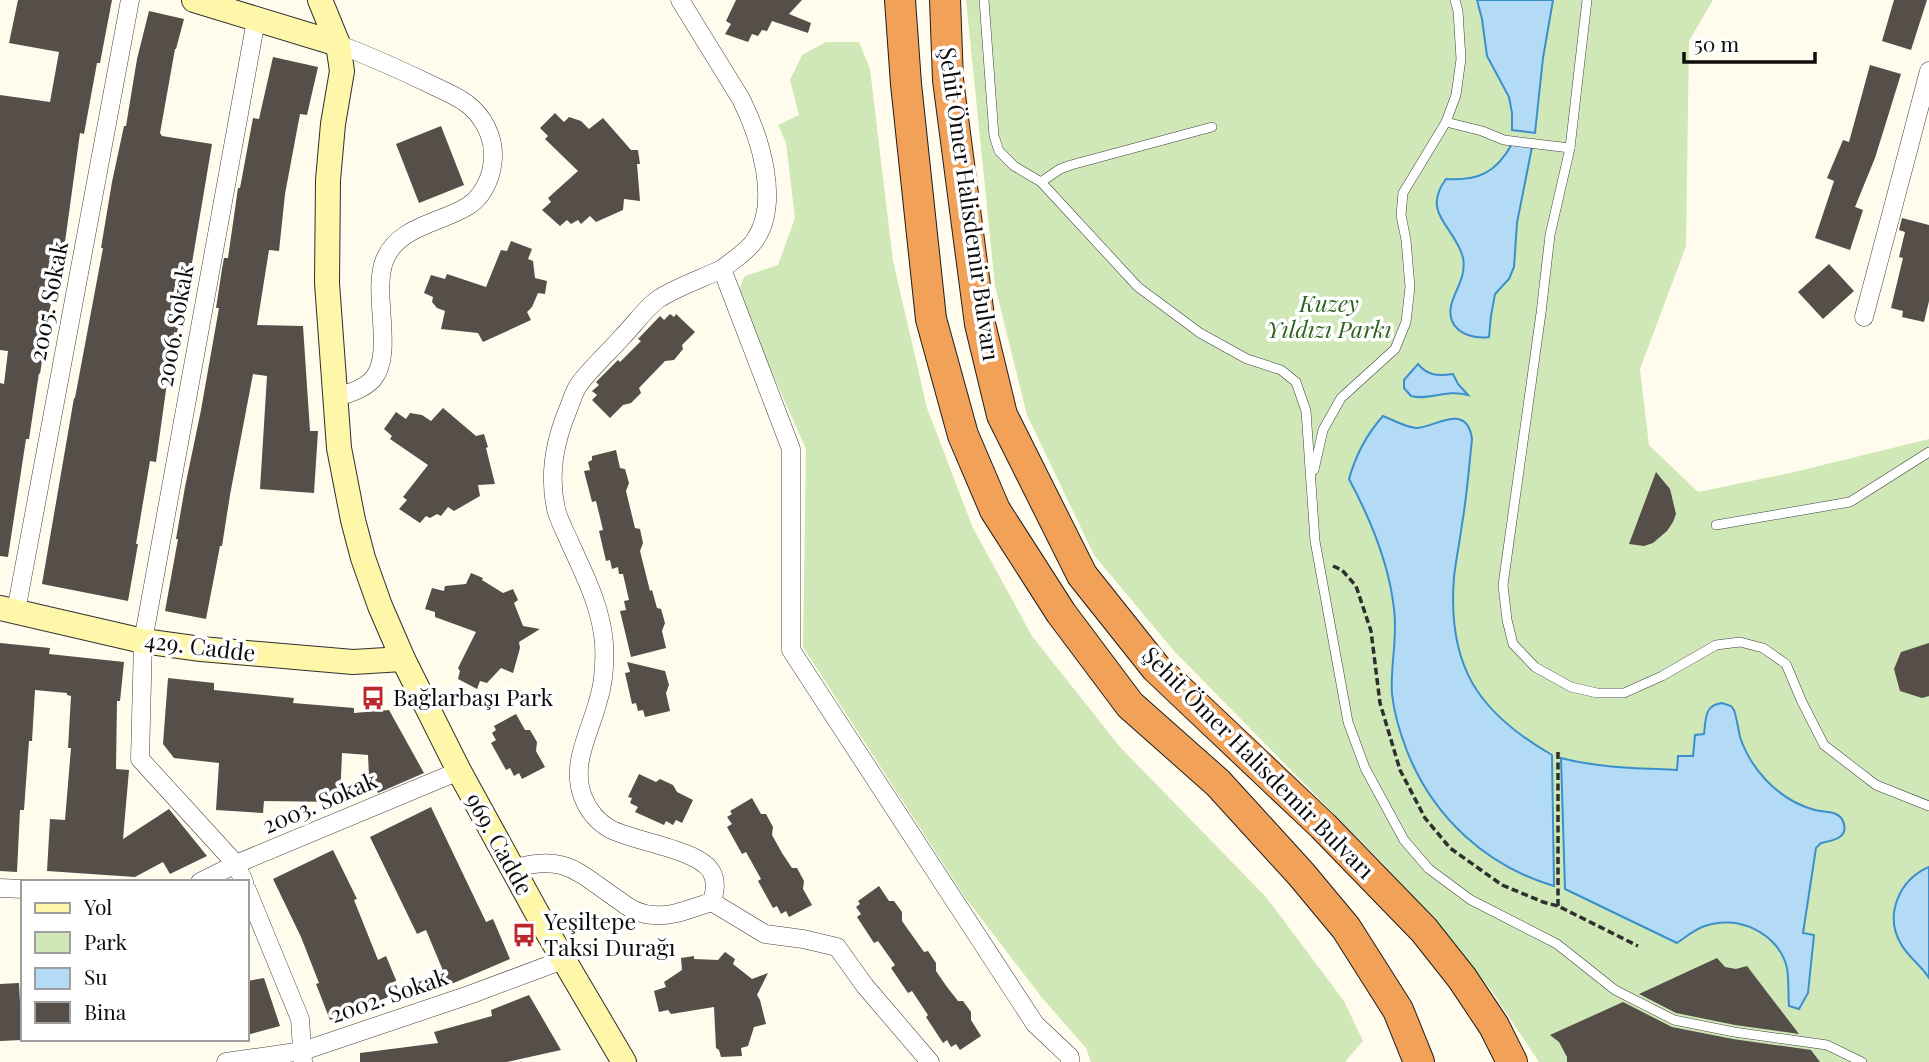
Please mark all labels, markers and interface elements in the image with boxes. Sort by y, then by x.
scale bar [1684,21,1815,65]
text: 50 m [1694,29,1740,57]
street label: Şehit Ömer Halisdemir Bulvarı [933,45,1008,363]
street label: 2005. Sokak [21,238,74,363]
street label: 2006. Sokak [148,262,200,389]
park label: Kuzey Yıldızı Parkı [1266,287,1392,344]
street label: 429. Cadde [143,623,257,668]
street label: Şehit Ömer Halisdemir Bulvarı [1136,639,1382,885]
place label: Bağlarbaşı Park [393,681,553,712]
bus stop icon: Bağlarbaşı Park [359,684,387,712]
street label: 2003. Sokak [257,763,382,840]
street label: 969. Cadde [459,787,541,900]
legend [21,880,248,1041]
text: Yol [83,892,112,920]
place label: Yeşiltepe Taksi Durağı [543,905,676,962]
bus stop icon: Yeşiltepe Taksi Durağı [510,921,538,949]
text: Park [84,927,128,955]
street label: 2002. Sokak [326,960,452,1029]
text: Su [84,962,108,990]
text: Bina [84,997,127,1025]

